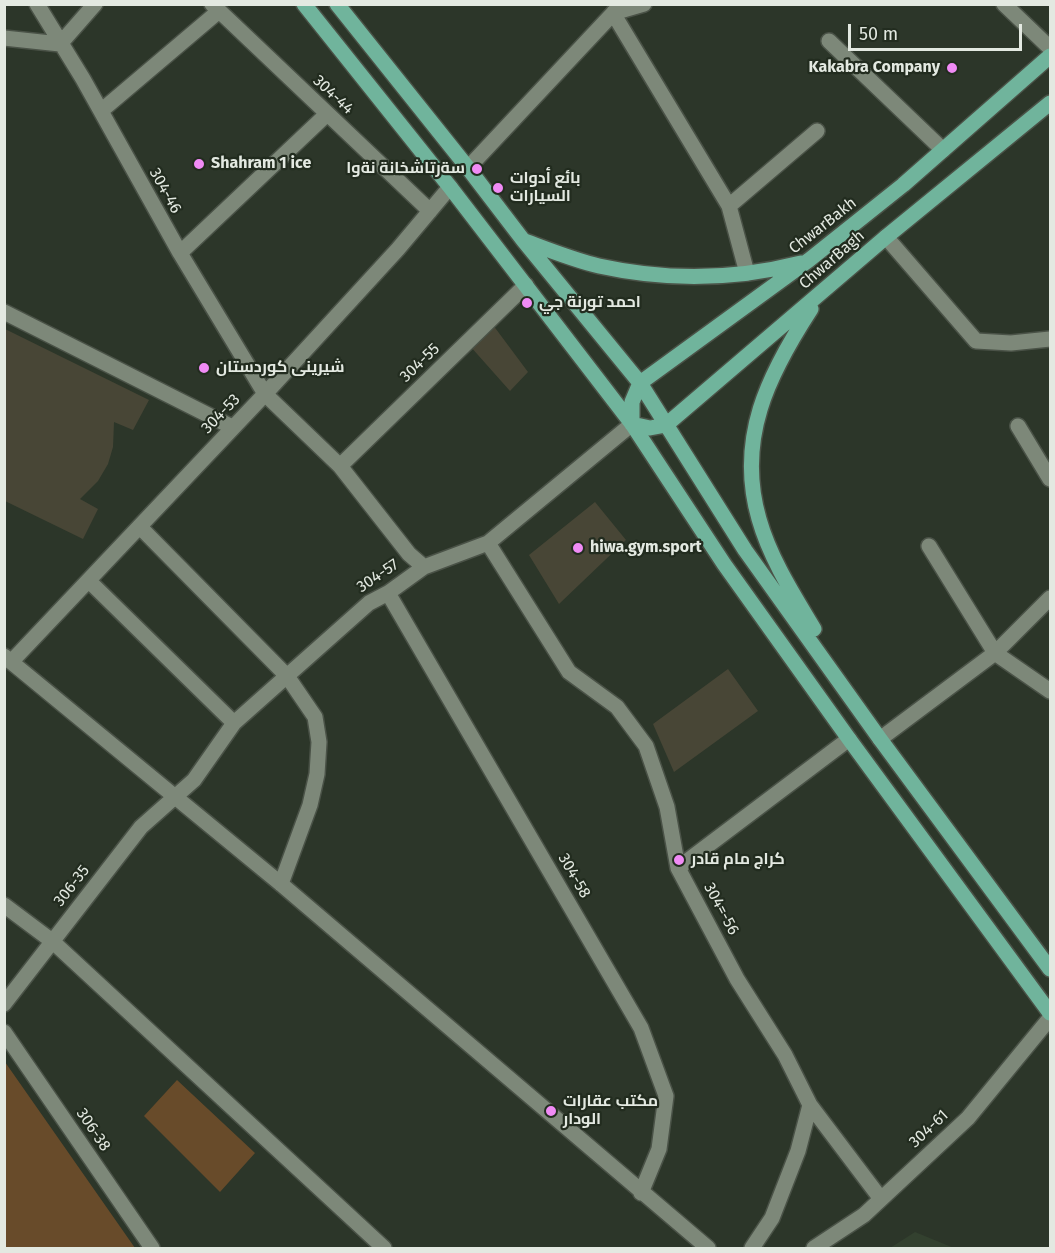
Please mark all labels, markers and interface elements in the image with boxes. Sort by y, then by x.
scale bar [851,12,1025,50]
text: 50 m [859,23,898,45]
place label: Kakabra Company [809,58,940,78]
marker: Kakabra Company [945,61,959,75]
street label: 304-44 [309,71,357,119]
place label: Shahram 1 ice [211,154,311,174]
marker: Shahram 1 ice [192,157,206,171]
place label: سةرتاشخانة نةوا [346,159,465,179]
marker: سةرتاشخانة نةوا [470,162,484,176]
street label: 304-46 [145,165,185,217]
place label: بائع أدوات السيارات [510,169,580,207]
marker: بائع أدوات السيارات [491,181,505,195]
street label: ChwarBakh [785,194,861,258]
street label: ChwarBagh [795,226,869,294]
place label: احمد تورنة جي [539,293,641,313]
marker: احمد تورنة جي [520,296,534,310]
street label: 304-55 [396,340,444,386]
place label: شیرینی کوردستان [216,358,344,378]
marker: شیرینی کوردستان [197,361,211,375]
street label: 304-53 [198,390,244,438]
place label: hiwa.gym.sport [590,538,702,558]
marker: hiwa.gym.sport [571,541,585,555]
street label: 304-57 [353,555,403,597]
street label: 304-58 [554,850,594,902]
place label: کراج مام قادر [691,850,785,870]
marker: کراج مام قادر [672,853,686,867]
street label: 306-35 [50,862,94,910]
street label: 304=-56 [699,880,743,938]
place label: مكتب عقارات الودار [563,1092,658,1130]
marker: مكتب عقارات الودار [544,1104,558,1118]
street label: 306-38 [72,1105,114,1155]
street label: 304-61 [905,1106,953,1152]

